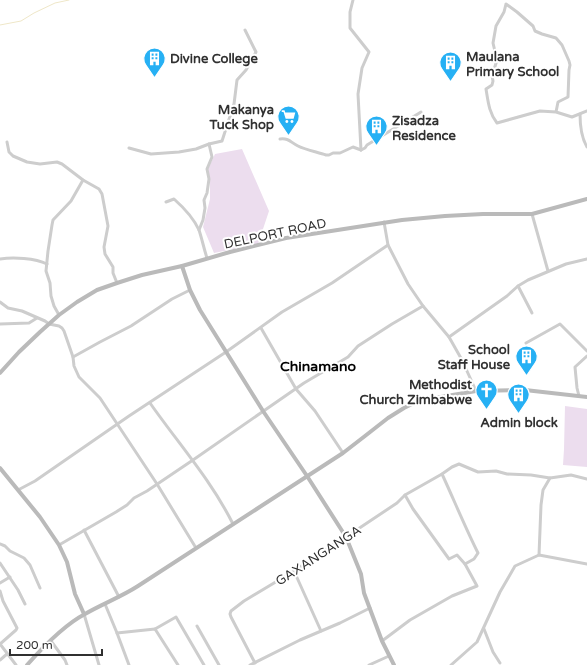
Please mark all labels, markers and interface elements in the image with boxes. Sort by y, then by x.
building icon: Divine College [142,45,168,78]
place label: Maulana Primary School [466,49,559,80]
building icon: Maulana Primary School [437,50,463,83]
place label: Divine College [170,51,258,67]
place label: Makanya Tuck Shop [209,102,274,133]
supermarket icon: Makanya Tuck Shop [276,103,302,136]
place label: Zisadza Residence [392,113,456,144]
building icon: Zisadza Residence [363,114,389,147]
street label: DELPORT ROAD [222,215,328,253]
place label: School Staff House [438,342,511,373]
building icon: School Staff House [513,343,539,376]
district label: Chinamano [280,358,356,375]
place label: Methodist Church Zimbabwe [360,377,473,408]
church icon: Methodist Church Zimbabwe [474,378,500,411]
building icon: Admin block [506,381,532,414]
place label: Admin block [480,415,558,431]
street label: GAXANGANGA [273,522,365,589]
scale bar [10,631,102,657]
text: 200 m [16,638,53,652]

